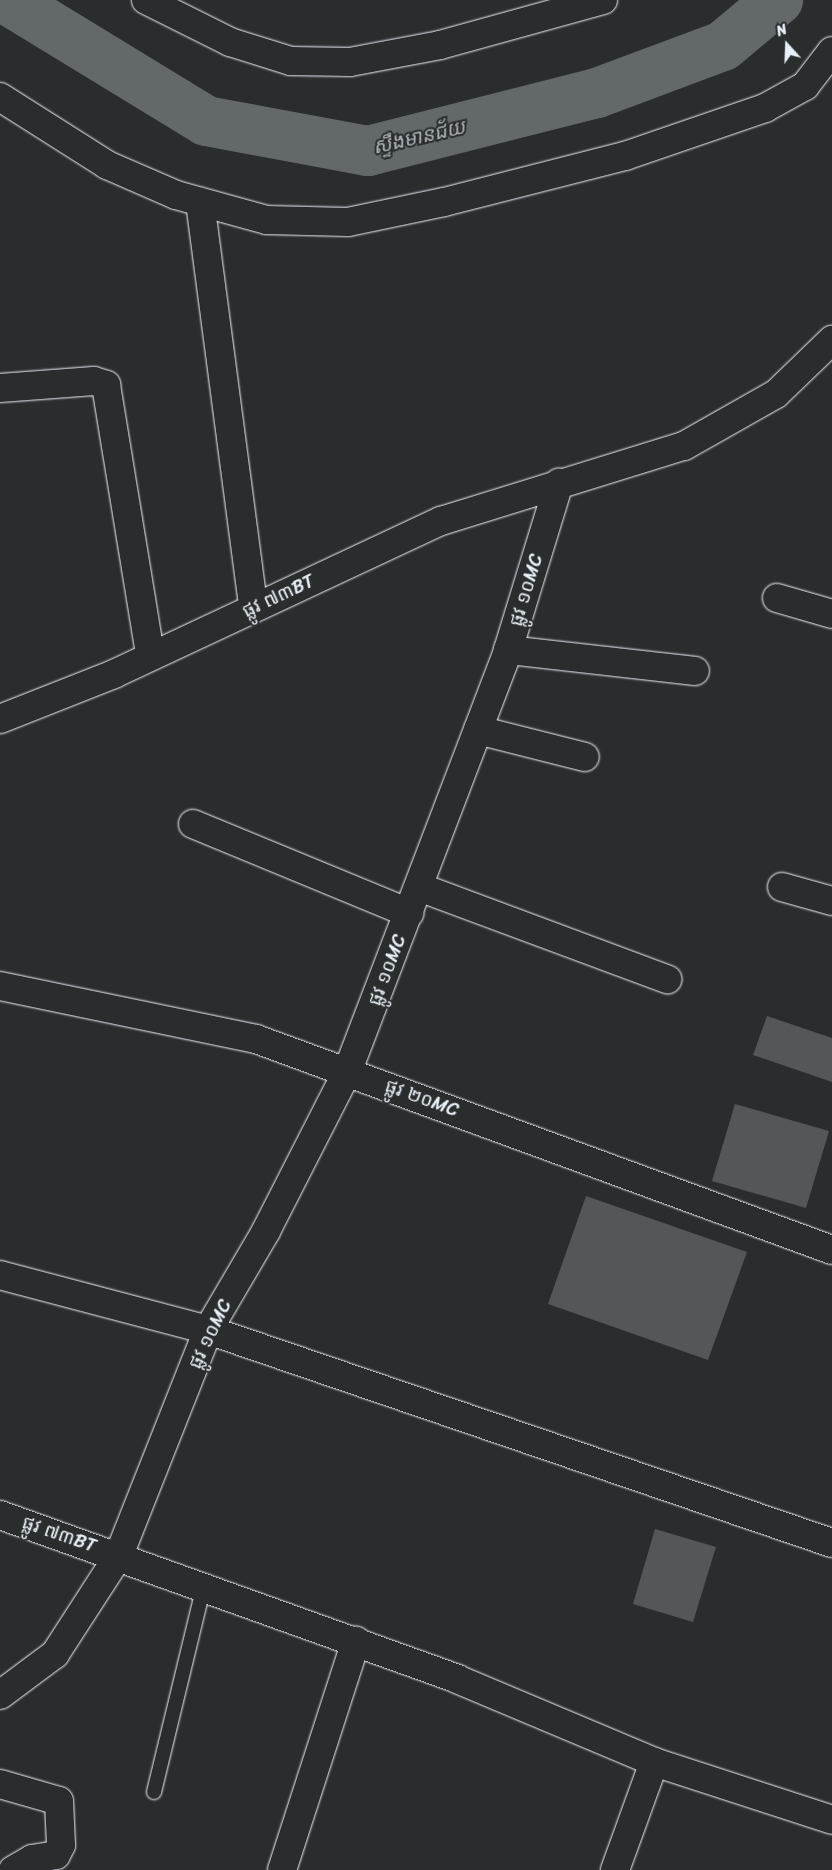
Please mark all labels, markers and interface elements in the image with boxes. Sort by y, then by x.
text: N [773,17,791,44]
north arrow [762,20,812,70]
water label: ស្ទឹងមានជ័យ [370,115,468,159]
street label: ផ្លូវ ១០MC [504,551,548,629]
street label: ផ្លូវ ៧៣BT [239,570,317,622]
street label: ផ្លូវ ១០MC [363,931,411,1009]
street label: ផ្លូវ ២០MC [382,1074,462,1122]
street label: ផ្លូវ ១០MC [183,1295,237,1373]
street label: ផ្លូវ ៧៣BT [19,1511,99,1557]

